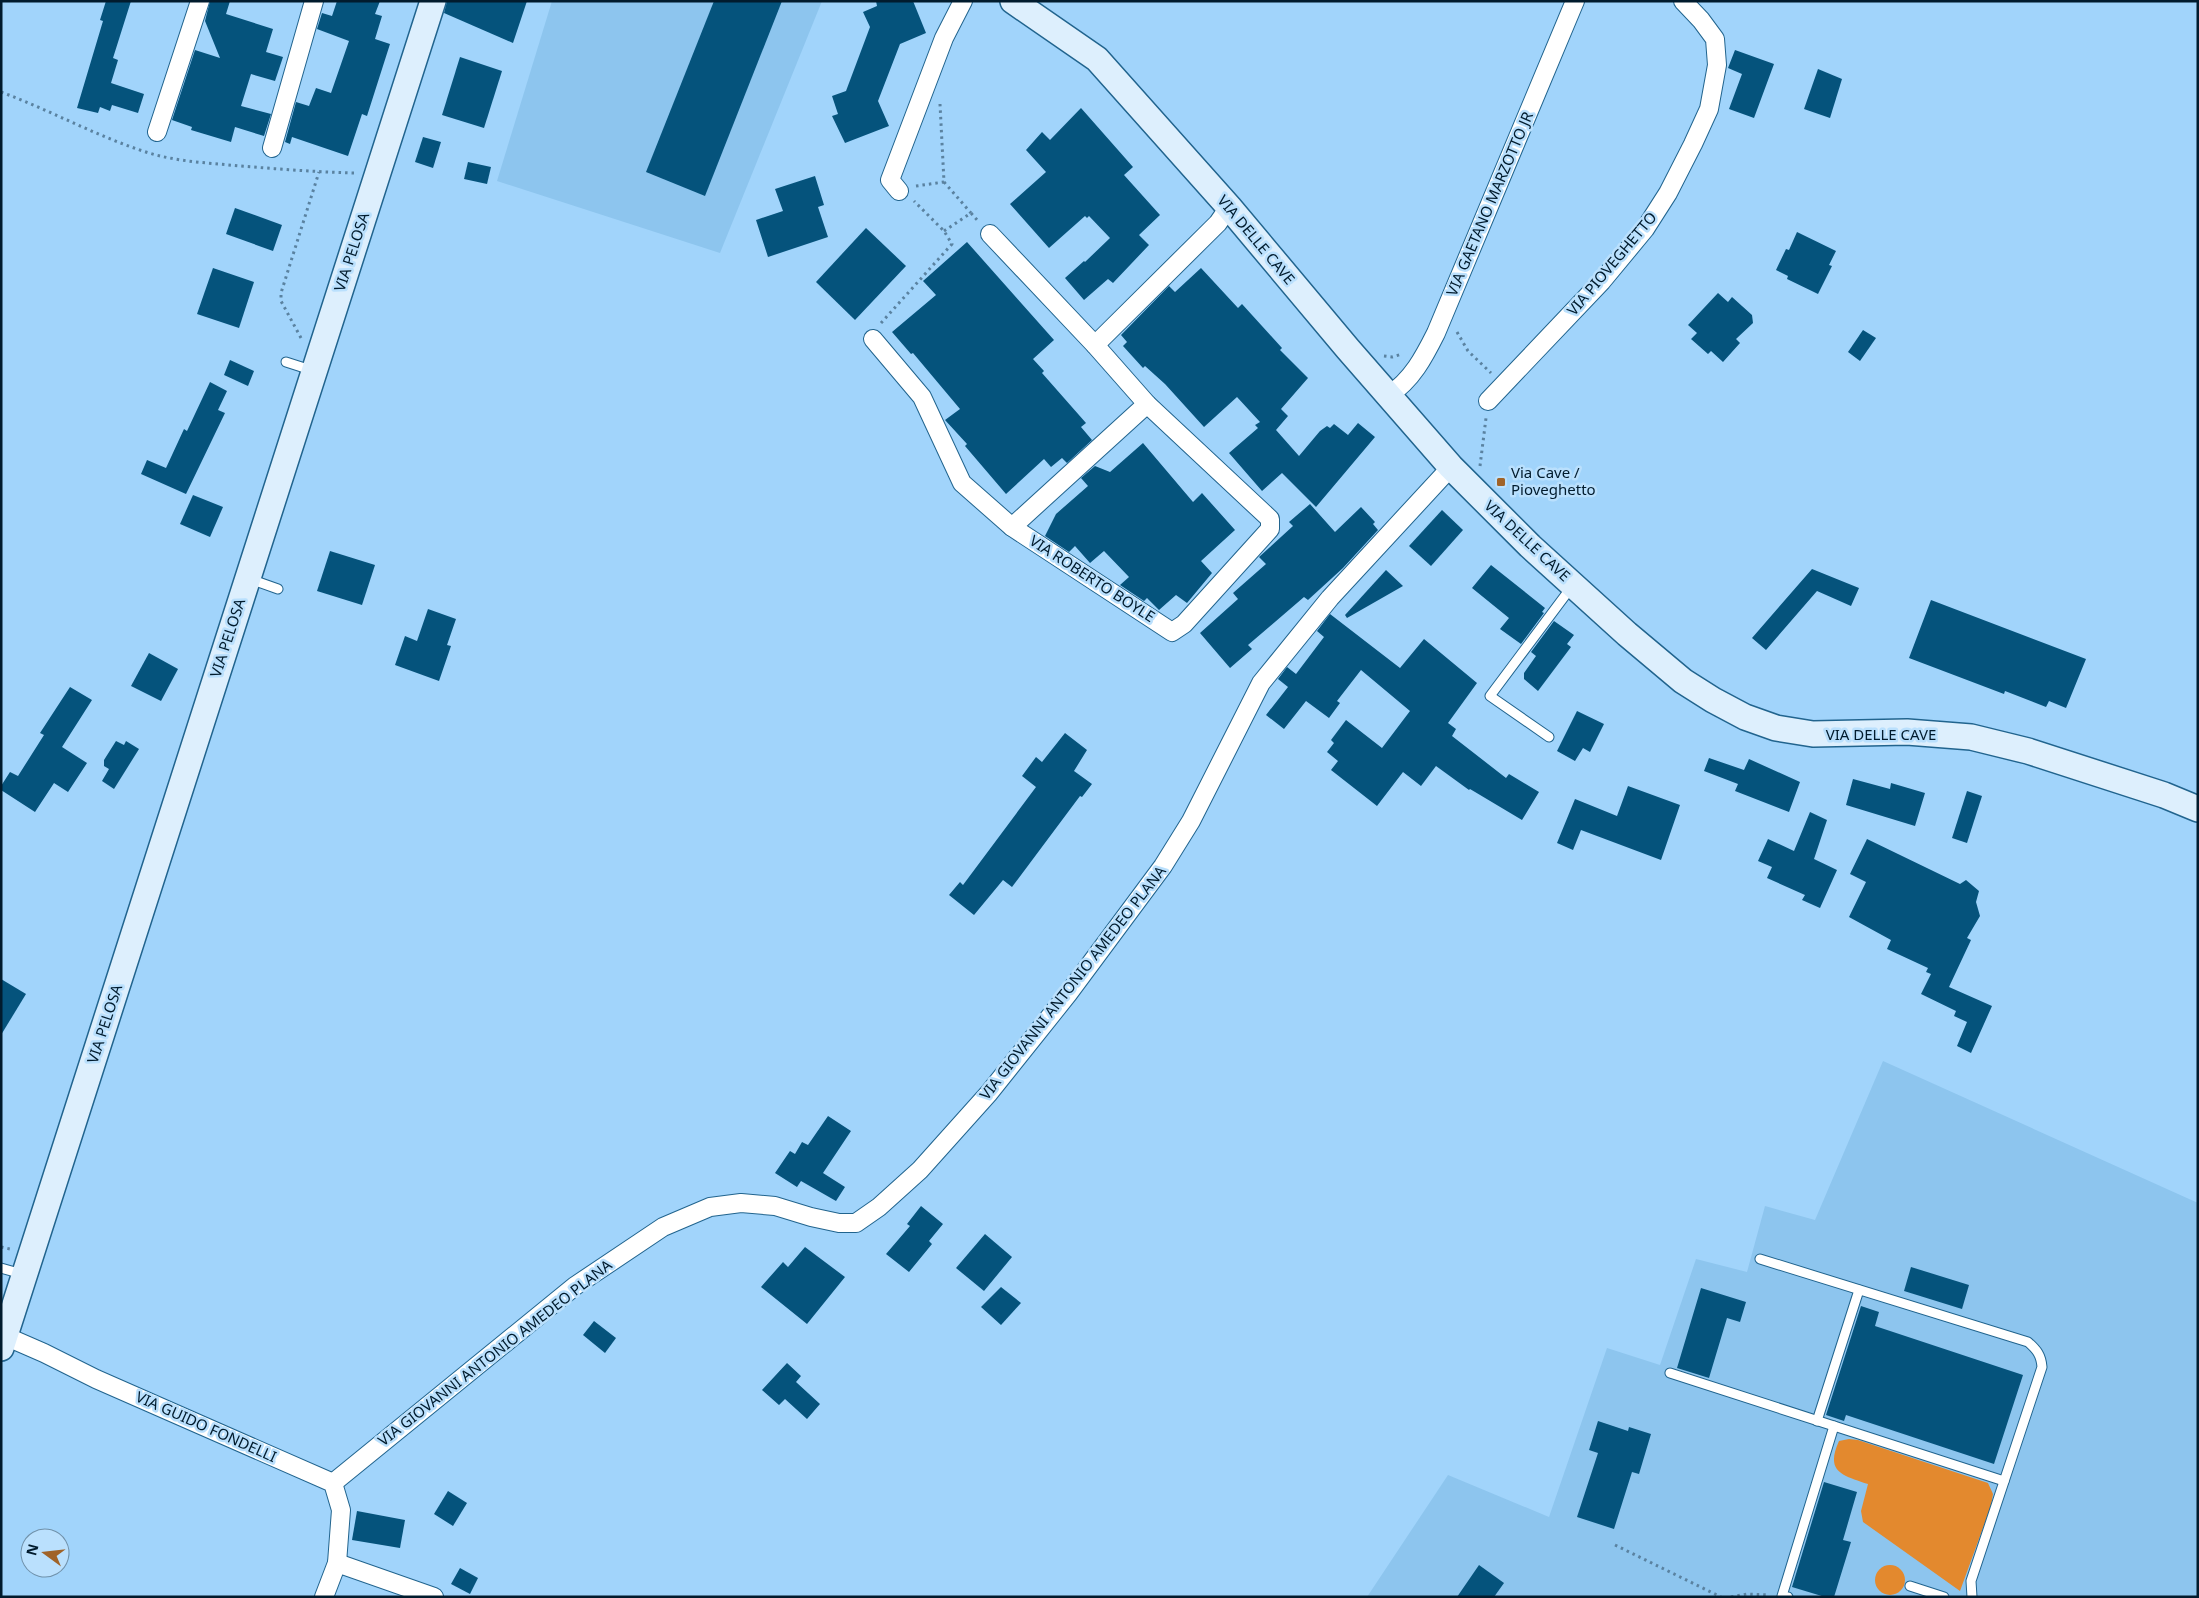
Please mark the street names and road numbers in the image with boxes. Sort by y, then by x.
street label: VIA GAETANO MARZOTTO JR [1441,108,1537,299]
street label: VIA DELLE CAVE [1214,191,1300,288]
street label: VIA PIOVEGHETTO [1562,207,1660,319]
street label: VIA PELOSA [329,209,373,294]
street label: VIA DELLE CAVE [1480,495,1575,585]
street label: VIA ROBERTO BOYLE [1026,530,1159,626]
street label: VIA PELOSA [205,595,249,680]
street label: VIA DELLE CAVE [1826,724,1936,744]
street label: VIA GIOVANNI ANTONIO AMEDEO PLANA [975,861,1170,1103]
street label: VIA PELOSA [82,981,126,1066]
street label: VIA GIOVANNI ANTONIO AMEDEO PLANA [373,1254,616,1450]
street label: VIA GUIDO FONDELLI [133,1386,280,1466]

